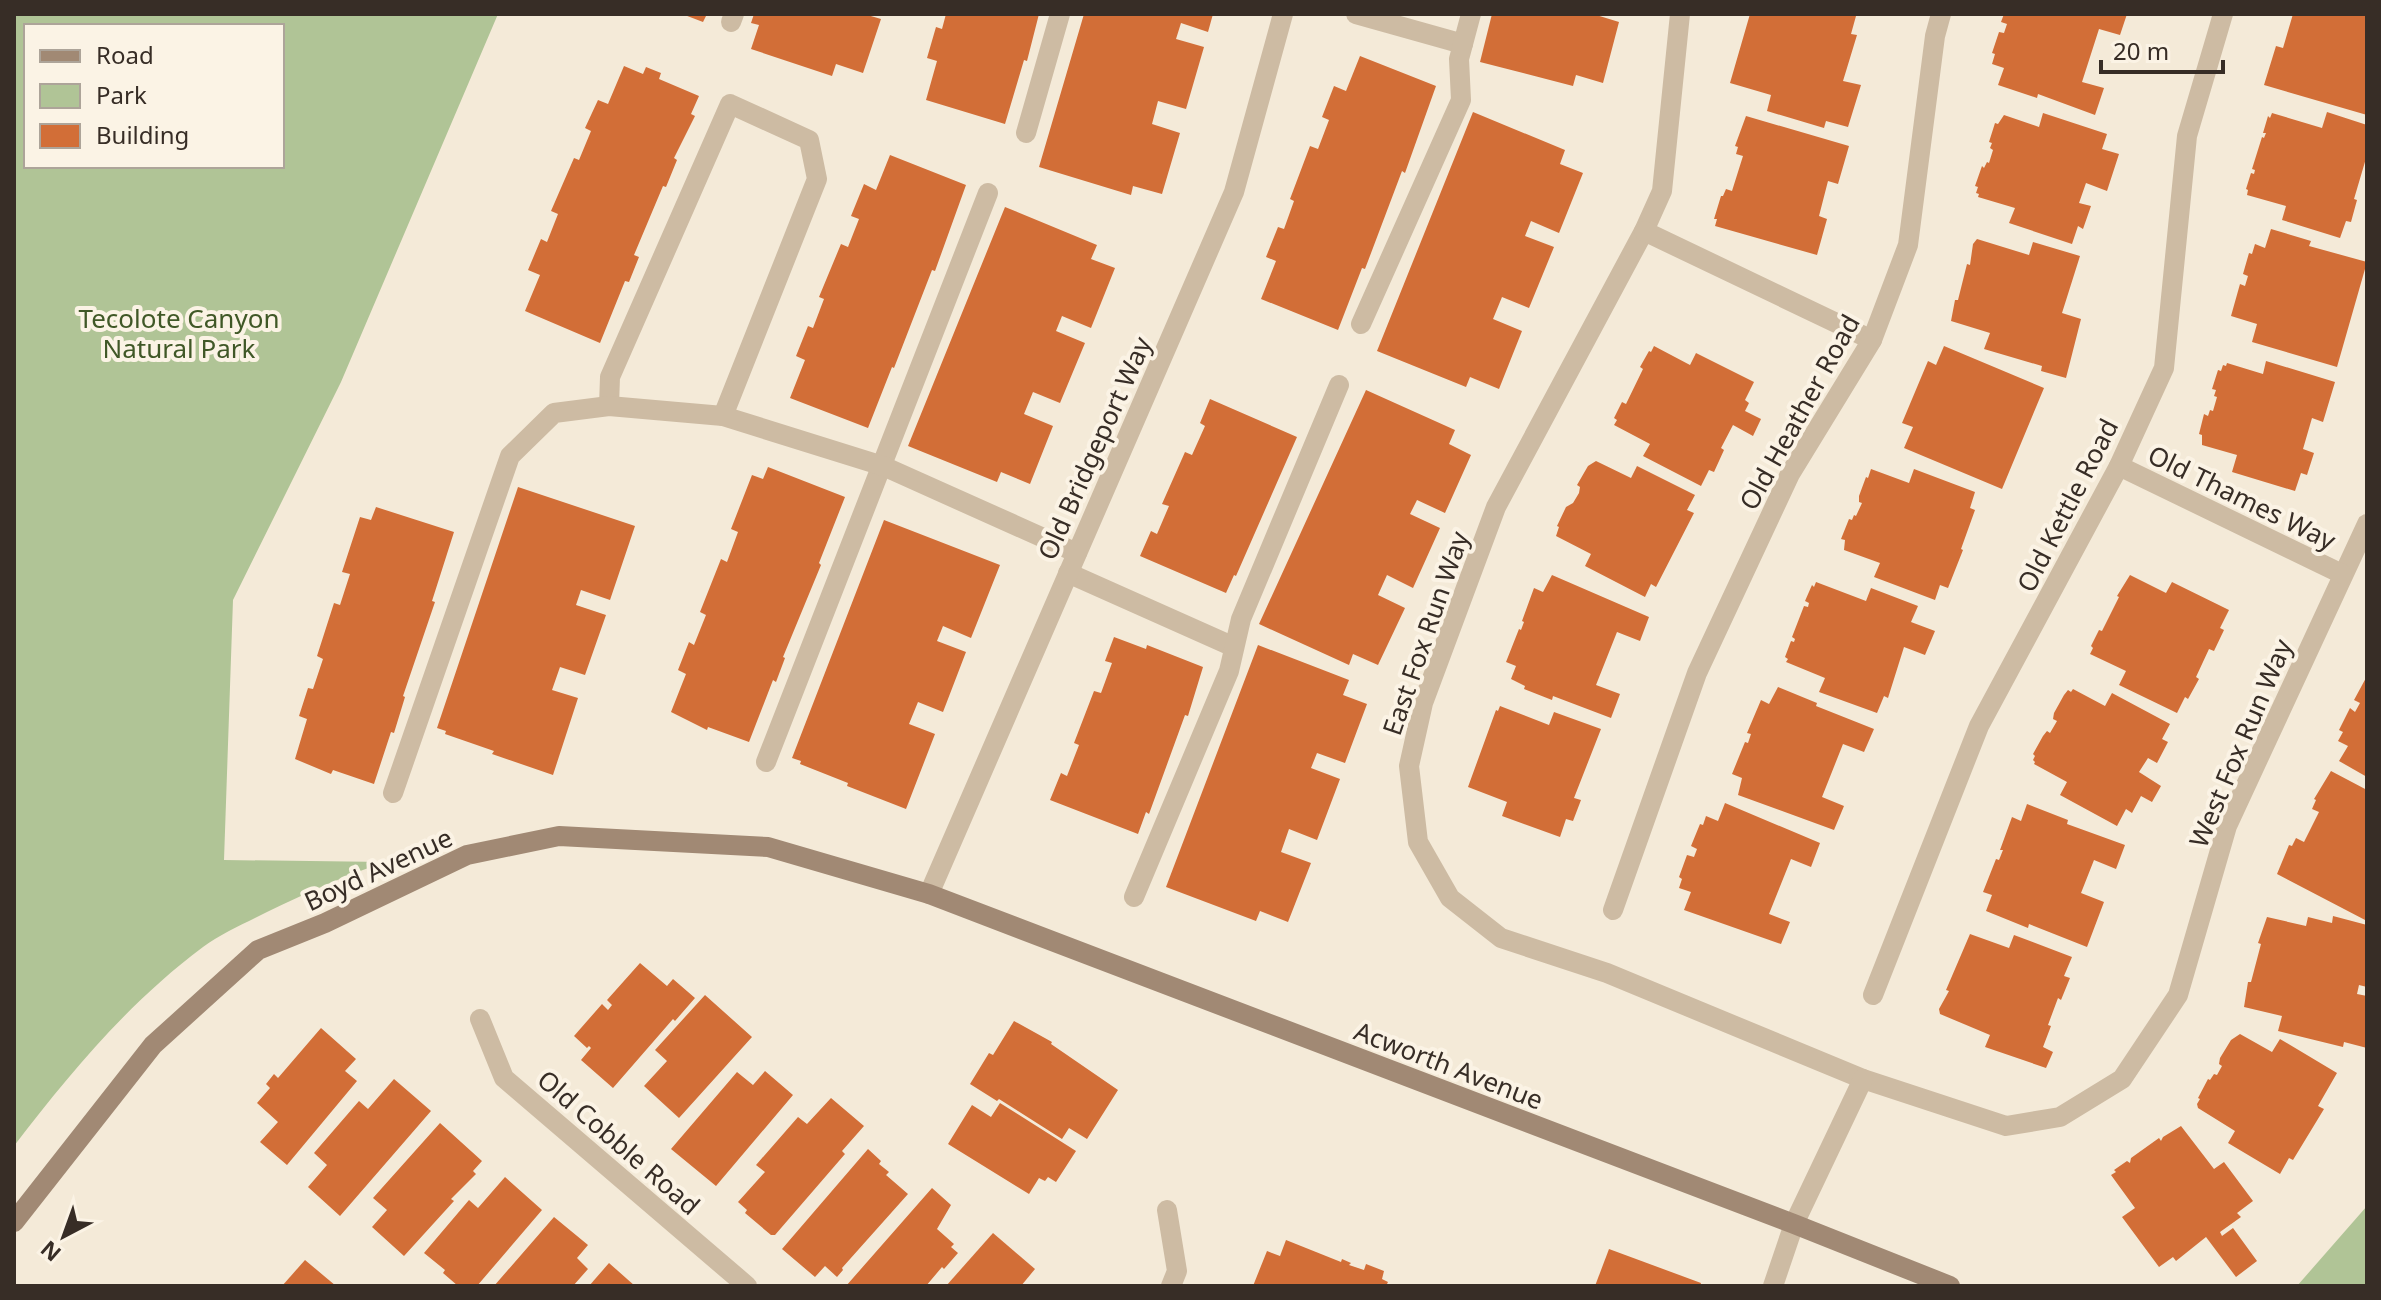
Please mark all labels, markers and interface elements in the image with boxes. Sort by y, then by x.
legend [24,24,284,168]
scale bar [2101,24,2223,74]
text: 20 m [2113,34,2169,67]
text: Road [96,38,154,71]
text: Park [96,78,147,111]
text: Building [96,118,189,151]
park label: Tecolote Canyon Natural Park [79,300,279,366]
street label: Old Heather Road [1730,308,1868,516]
street label: Old Bridgeport Way [1029,330,1160,565]
street label: Old Kettle Road [2008,412,2126,598]
street label: Old Thames Way [2142,436,2342,558]
street label: East Fox Run Way [1373,526,1477,740]
street label: West Fox Run Way [2180,633,2300,853]
street label: Boyd Avenue [298,819,458,919]
street label: Acworth Avenue [1349,1012,1549,1118]
street label: Old Cobble Road [530,1061,708,1223]
north arrow [24,1196,104,1276]
text: N [34,1235,67,1269]

